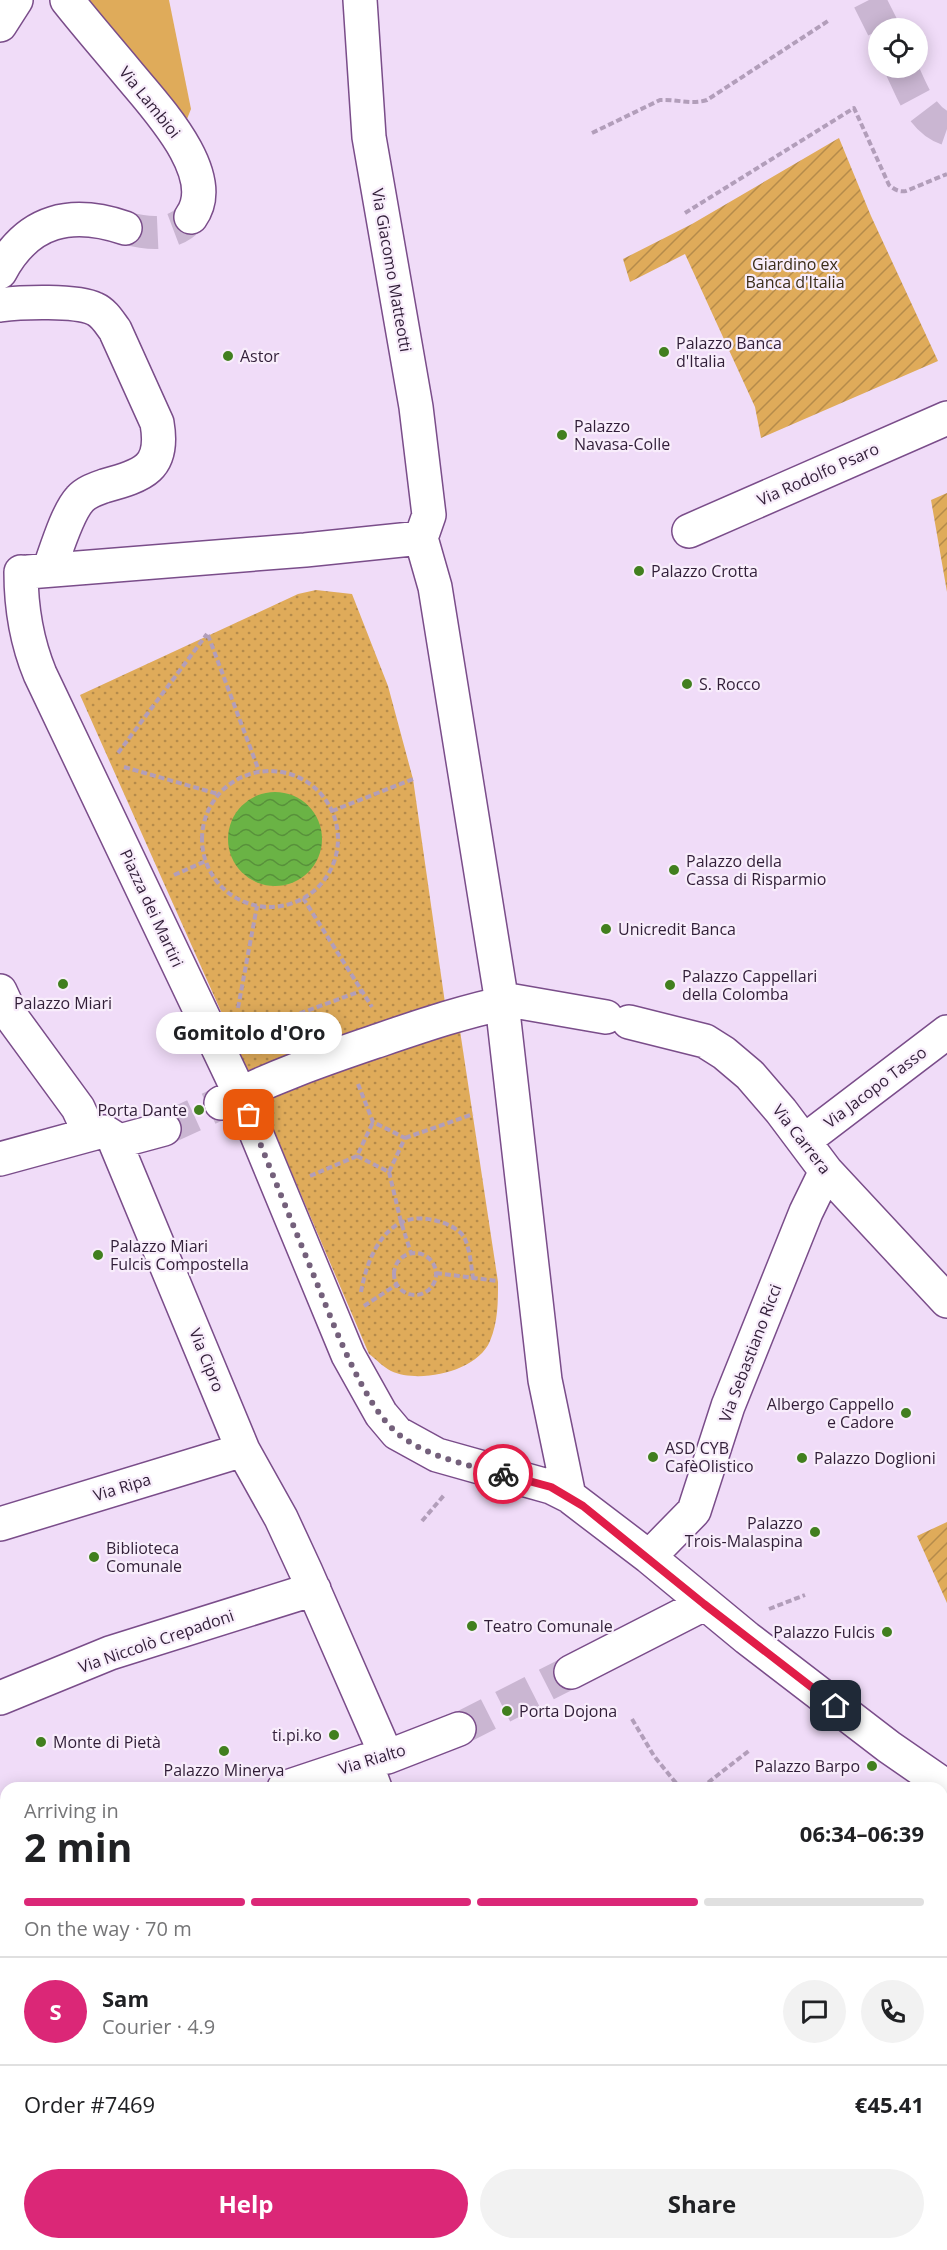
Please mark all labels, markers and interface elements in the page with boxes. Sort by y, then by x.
map controls [868,18,928,78]
button: locate [868,18,928,78]
street label: Via Lambioi [114,62,186,142]
street label: Via Giacomo Matteotti [367,186,417,354]
park label: Giardino ex Banca d'Italia [745,253,845,293]
place label: Palazzo Banca d'Italia [676,332,782,372]
place label: Astor [240,345,280,367]
marker: Palazzo Banca d'Italia [657,345,671,359]
marker: Astor [221,349,235,363]
place label: Palazzo Navasa-Colle [574,415,670,455]
marker: Palazzo Navasa-Colle [555,428,569,442]
street label: Via Rodolfo Psaro [754,437,882,511]
place label: Palazzo Crotta [651,560,758,582]
marker: Palazzo Crotta [632,564,646,578]
place label: S. Rocco [699,673,761,695]
marker: S. Rocco [680,677,694,691]
street label: Piazza dei Martiri [115,845,189,971]
place label: Palazzo della Cassa di Risparmio [686,850,826,890]
marker: Palazzo della Cassa di Risparmio [667,863,681,877]
place label: Unicredit Banca [618,918,736,940]
marker: Unicredit Banca [599,922,613,936]
place label: Palazzo Cappellari della Colomba [682,965,817,1005]
marker: Palazzo Miari [56,977,70,991]
marker: Palazzo Cappellari della Colomba [663,978,677,992]
place label: Palazzo Miari [14,992,112,1014]
callout: Gomitolo d'Oro [156,1013,342,1055]
text: Gomitolo d'Oro [173,1019,325,1046]
street label: Via Jacopo Tasso [819,1041,931,1133]
pin [223,1089,274,1140]
icon: bag [232,1098,265,1131]
place label: Porta Dante [97,1099,187,1121]
street label: Via Carrera [768,1099,836,1179]
marker: Porta Dante [192,1103,206,1117]
place label: Palazzo Miari Fulcis Compostella [110,1235,249,1275]
marker: Palazzo Miari Fulcis Compostella [91,1248,105,1262]
street label: Via Sebastiano Ricci [714,1281,786,1425]
street label: Via Cipro [184,1325,230,1395]
place label: Albergo Cappello e Cadore [767,1393,894,1433]
marker: Albergo Cappello e Cadore [899,1406,913,1420]
place label: ASD CYB CafèOlistico [665,1437,754,1477]
courier [473,1444,533,1504]
place label: Palazzo Doglioni [814,1447,936,1469]
marker: ASD CYB CafèOlistico [646,1450,660,1464]
marker: Palazzo Doglioni [795,1451,809,1465]
icon: bike [487,1458,520,1491]
street label: Via Ripa [90,1468,154,1506]
place label: Palazzo Trois-Malaspina [685,1512,803,1552]
marker: Palazzo Trois-Malaspina [808,1525,822,1539]
place label: Biblioteca Comunale [106,1537,182,1577]
marker: Biblioteca Comunale [87,1550,101,1564]
street label: Via Niccolò Crepadoni [75,1604,237,1678]
place label: Teatro Comunale [484,1615,613,1637]
marker: Teatro Comunale [465,1619,479,1633]
place label: Palazzo Fulcis [773,1621,875,1643]
marker: Palazzo Fulcis [880,1625,894,1639]
pin [810,1680,861,1731]
icon: home [819,1689,852,1722]
place label: Porta Dojona [519,1700,617,1722]
marker: Porta Dojona [500,1704,514,1718]
place label: ti.pi.ko [272,1724,322,1746]
marker: ti.pi.ko [327,1728,341,1742]
place label: Monte di Pietà [53,1731,161,1753]
marker: Monte di Pietà [34,1735,48,1749]
street label: Via Rialto [336,1738,408,1780]
marker: Palazzo Minerva [217,1744,231,1758]
place label: Palazzo Barpo [755,1755,860,1777]
place label: Palazzo Minerva [164,1759,284,1781]
marker: Palazzo Barpo [865,1759,879,1773]
text: Arriving in [24,1797,119,1824]
text: 06:34–06:39 [800,1818,924,1848]
text: 2 min [24,1820,132,1873]
text: On the way · 70 m [24,1915,192,1942]
button: chat [783,1980,846,2043]
button: phone [861,1980,924,2043]
text: Sam [102,1983,149,2013]
text: S [49,1996,62,2026]
text: Courier · 4.9 [102,2013,215,2040]
text: Order #7469 [24,2089,155,2119]
text: €45.41 [855,2089,924,2119]
button: Help [24,2169,468,2238]
button: Share [480,2169,924,2238]

